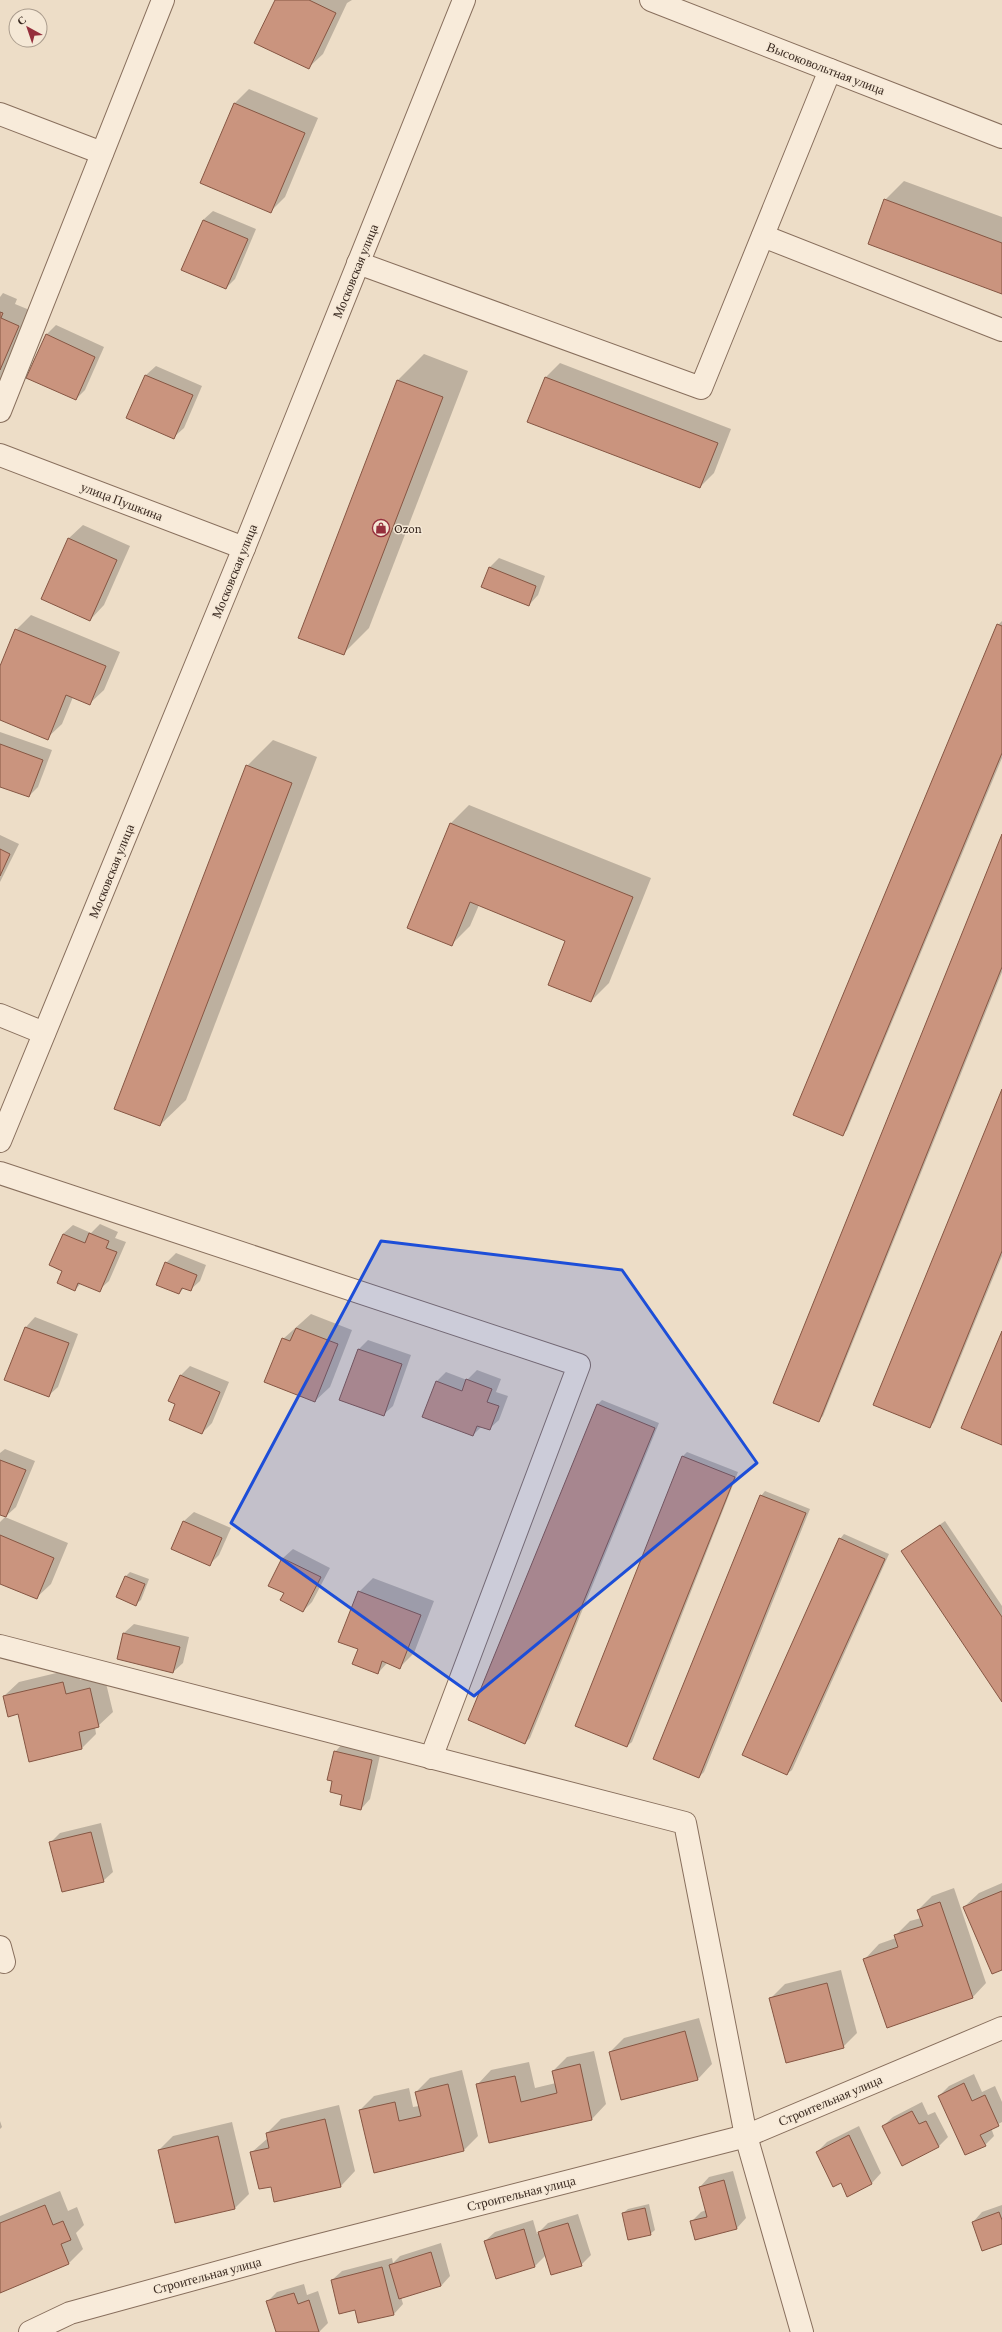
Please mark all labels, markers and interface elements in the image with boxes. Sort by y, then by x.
north arrow [8,8,48,48]
text: С [15,13,29,27]
street label: Высоковольтная улица [765,39,887,98]
street label: Московская улица [330,222,381,320]
street label: улица Пушкина [79,479,165,524]
shop icon: Ozon [371,518,391,538]
place label: Ozon [394,521,422,536]
street label: Московская улица [209,522,260,620]
street label: Московская улица [86,822,137,920]
street label: Строительная улица [776,2072,885,2129]
street label: Строительная улица [465,2173,577,2214]
street label: Строительная улица [151,2254,263,2297]

